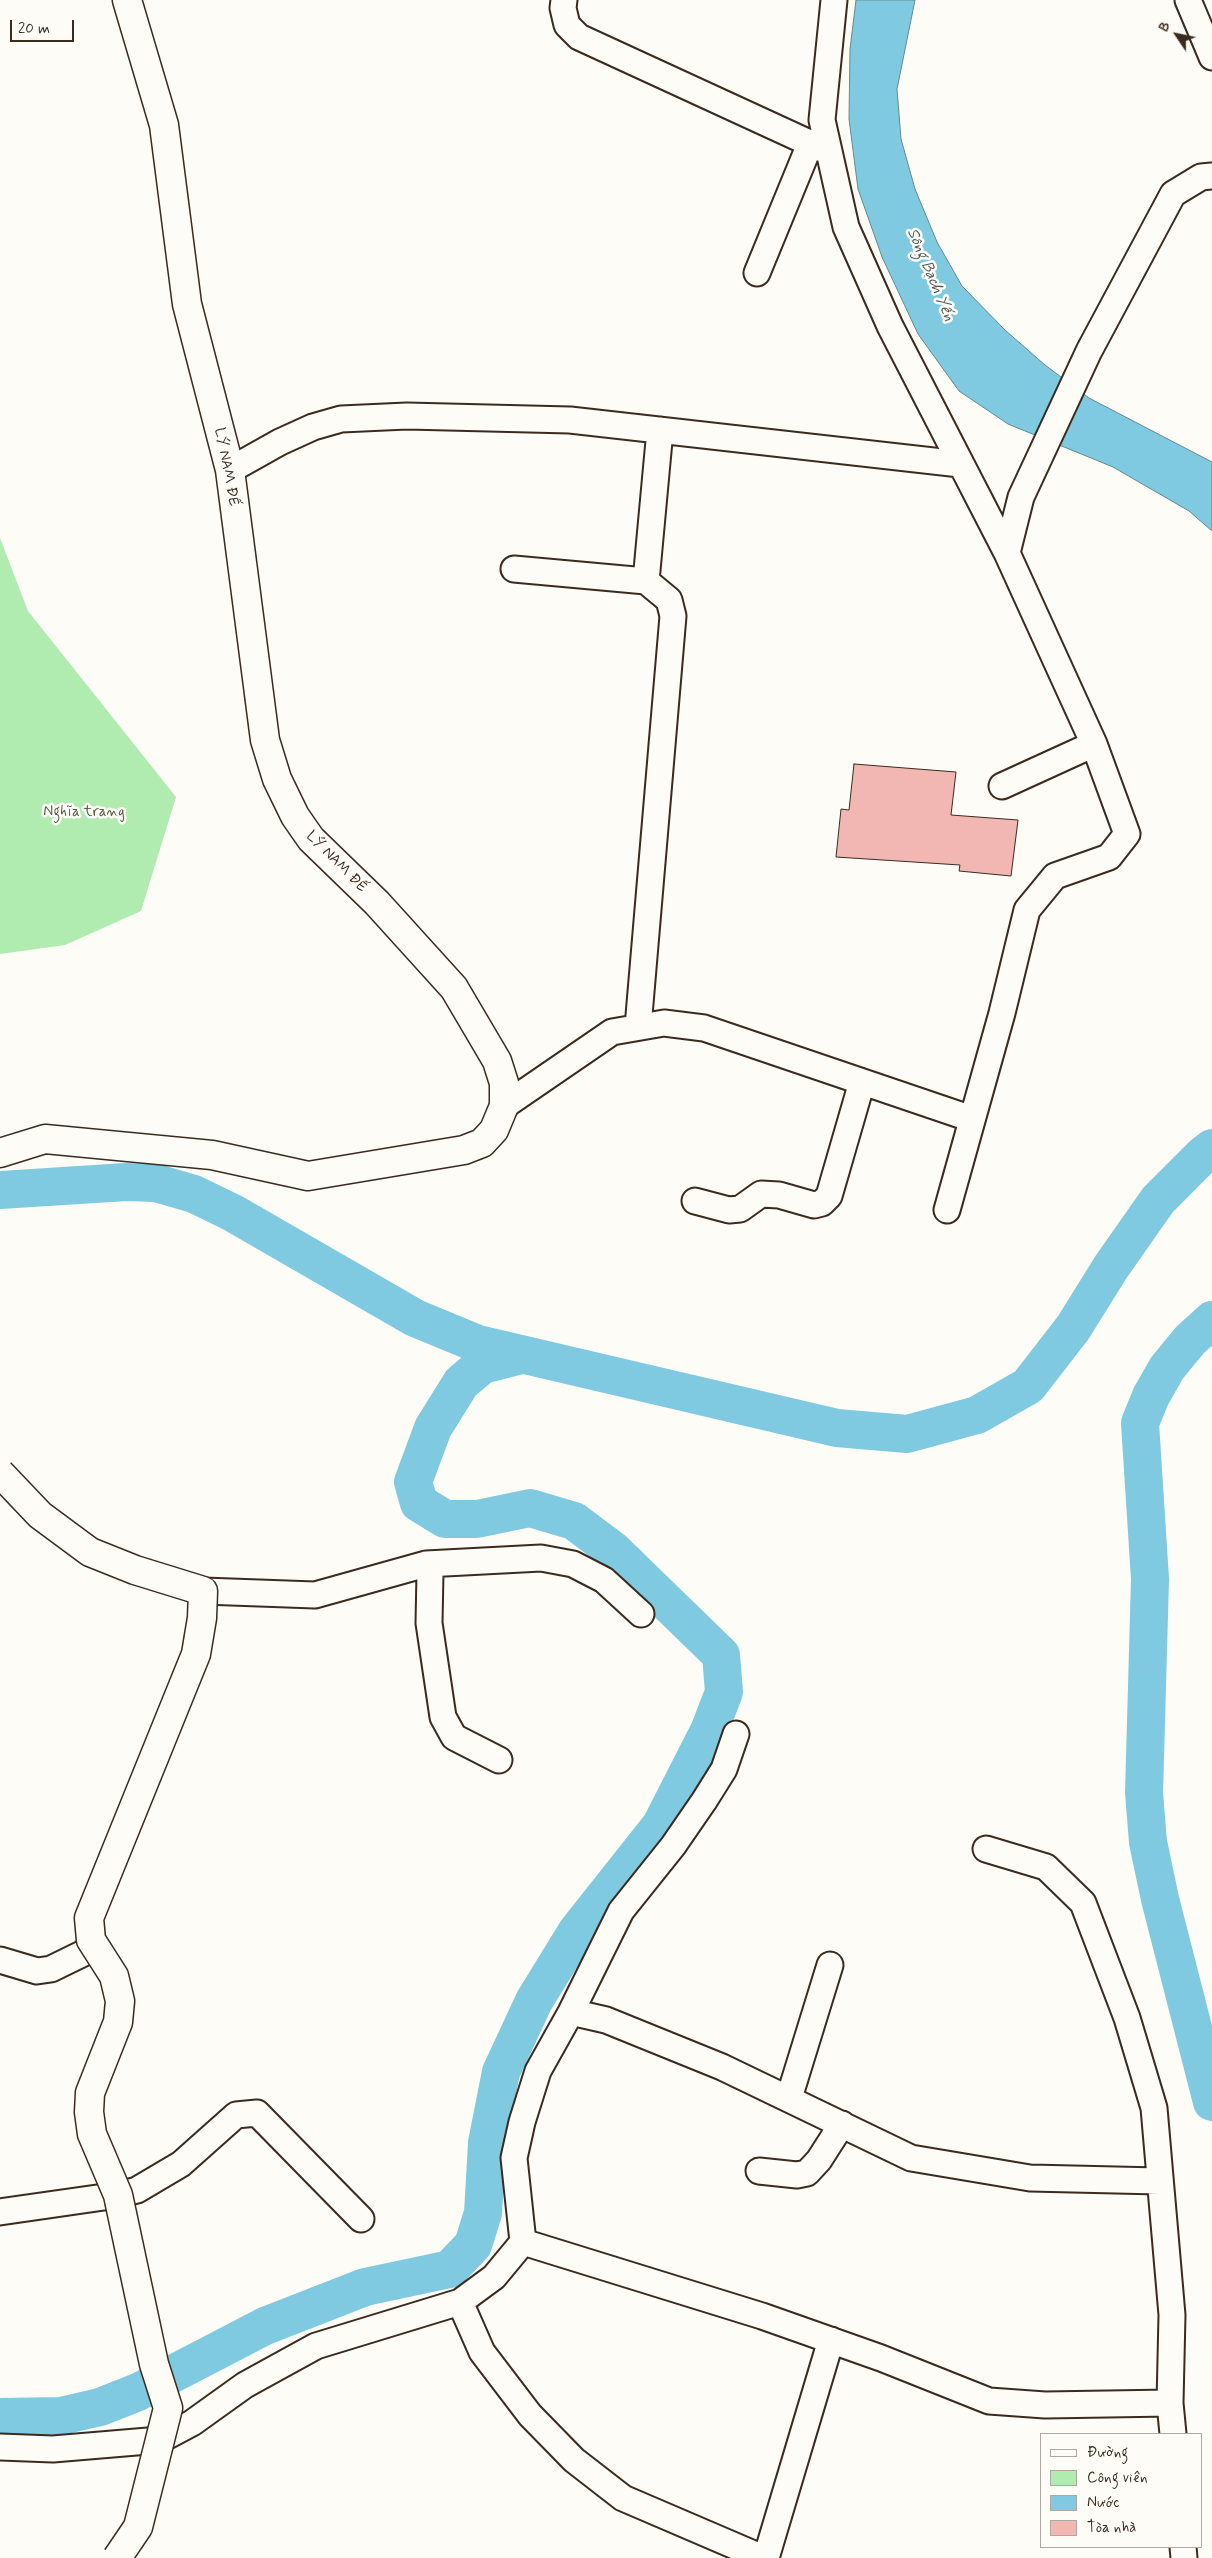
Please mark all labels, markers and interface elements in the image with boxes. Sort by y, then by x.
scale bar [12,10,76,42]
north arrow [1152,10,1202,60]
text: B [1155,18,1175,35]
text: 20 m [18,19,50,39]
water label: Sông Bạch Yến [902,226,958,324]
street label: LÝ NAM ĐẾ [210,426,242,508]
park label: Nghĩa trang [43,804,125,822]
street label: LÝ NAM ĐẾ [302,828,370,896]
legend [1040,2433,1202,2548]
text: Đường [1087,2443,1128,2463]
text: Công viên [1087,2468,1147,2488]
text: Nước [1087,2493,1119,2513]
text: Tòa nhà [1087,2518,1136,2538]

